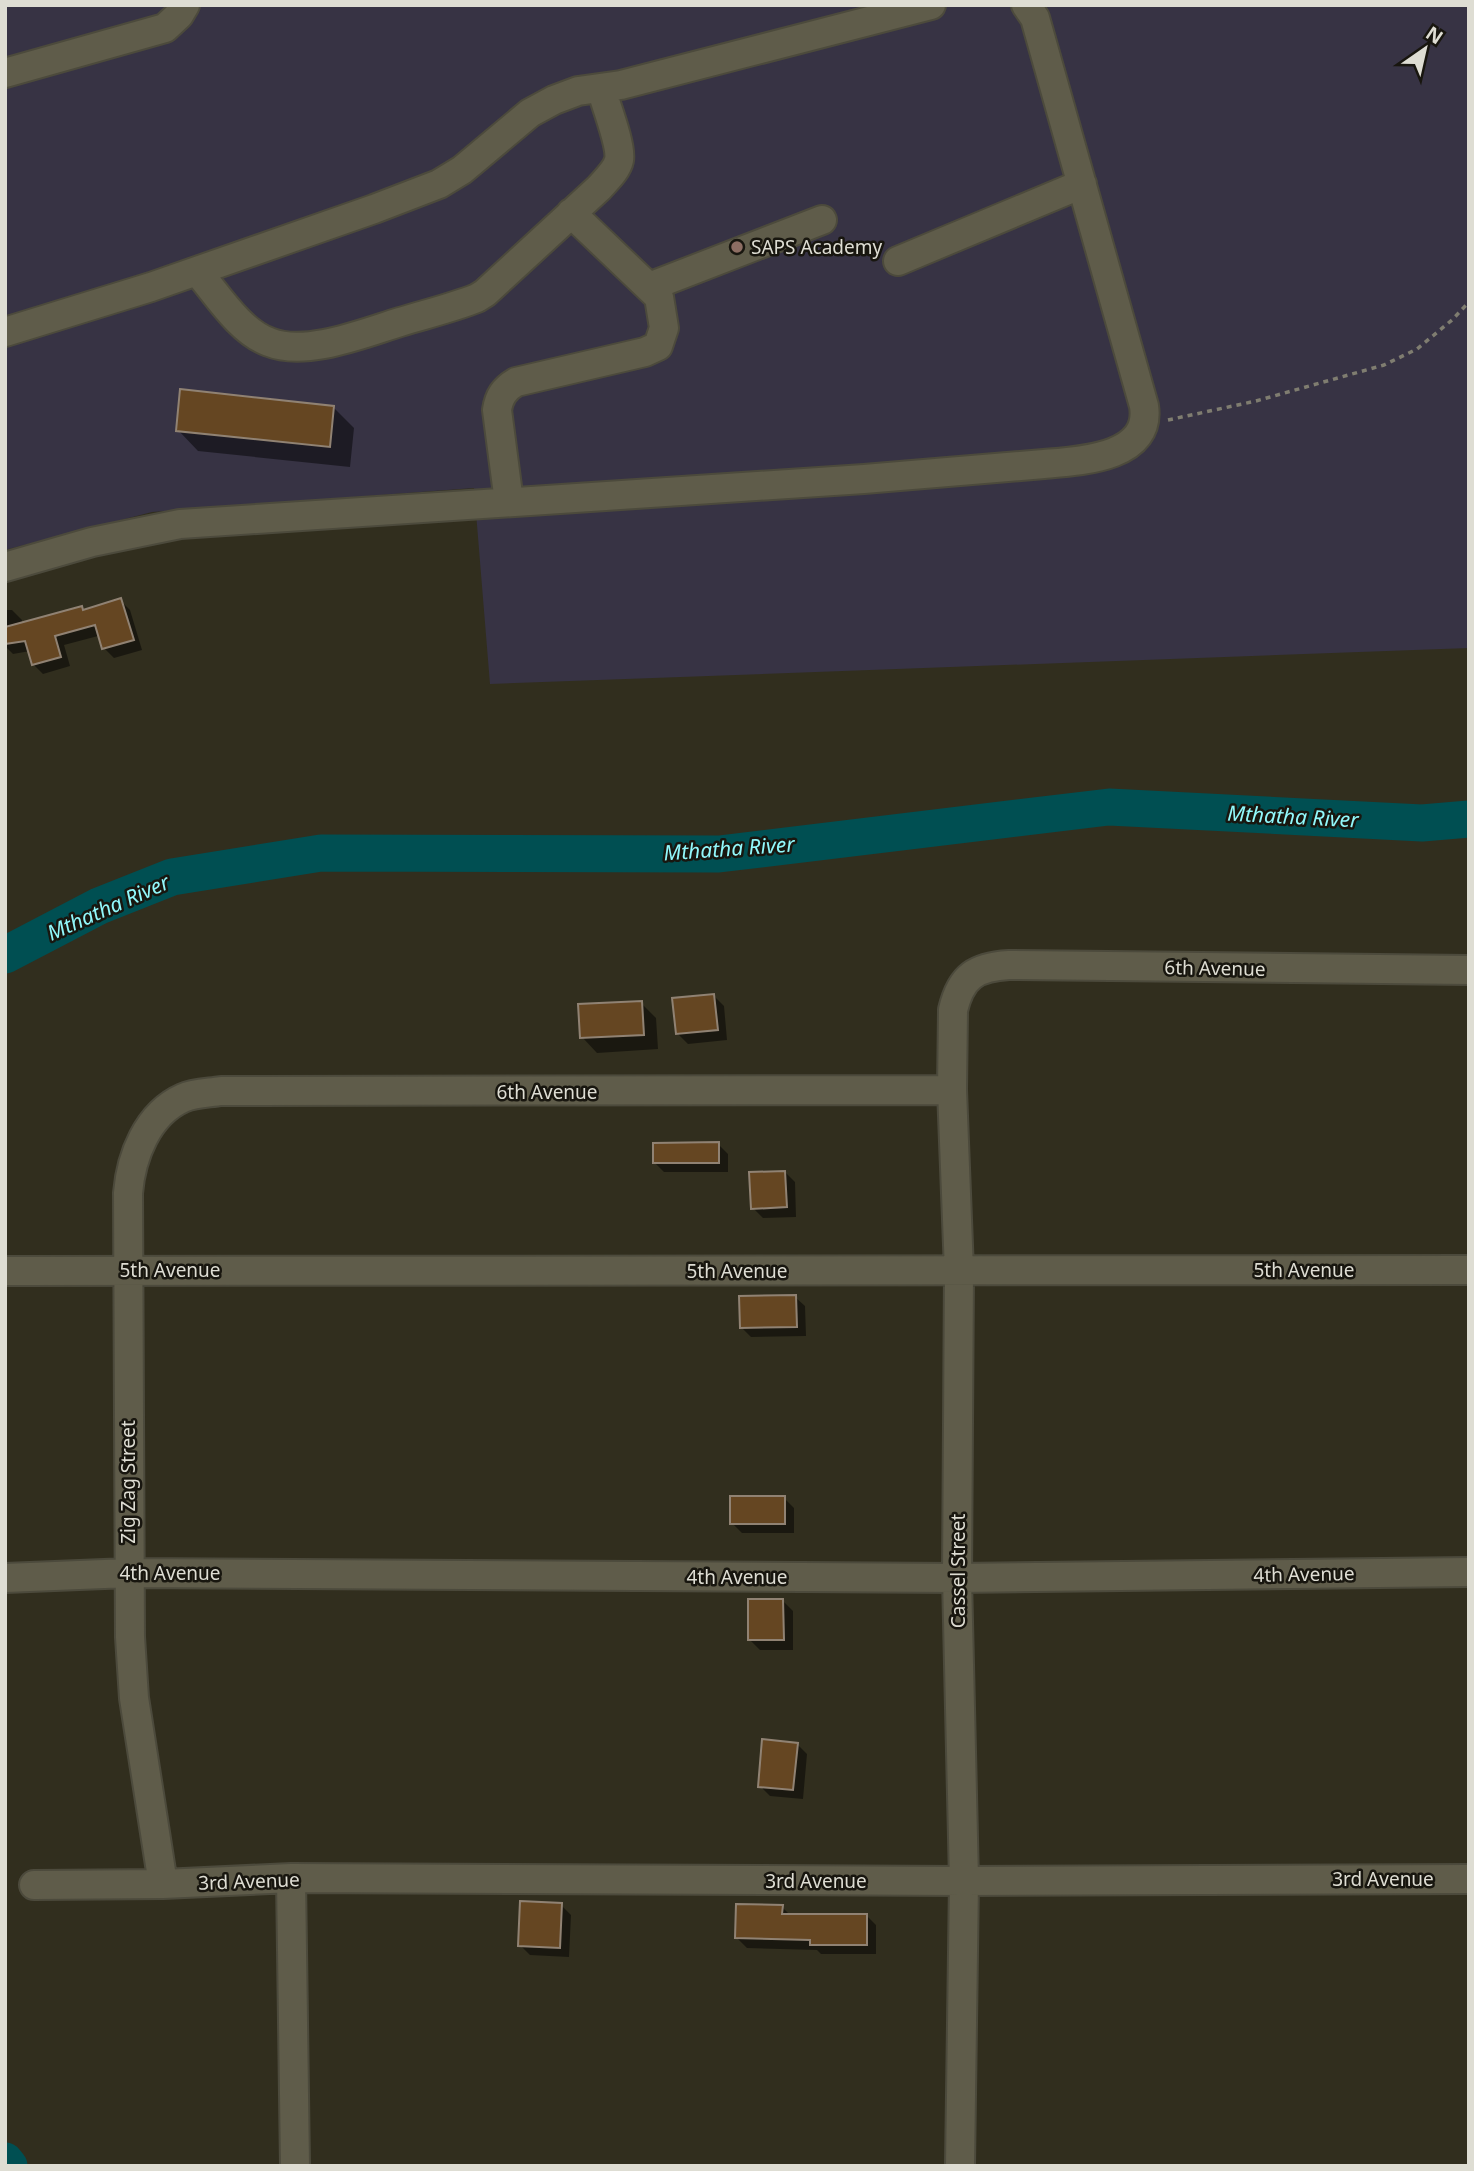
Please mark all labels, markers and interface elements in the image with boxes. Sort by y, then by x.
north arrow [1390,14,1460,84]
text: N [1421,20,1448,50]
place label: SAPS Academy [751,234,883,260]
marker: SAPS Academy [729,239,745,255]
water label: Mthatha River [1227,799,1361,834]
water label: Mthatha River [663,829,797,867]
water label: Mthatha River [42,867,175,947]
street label: 6th Avenue [1164,954,1266,982]
street label: 6th Avenue [496,1079,598,1105]
street label: 5th Avenue [119,1257,221,1283]
street label: 5th Avenue [1253,1257,1355,1283]
street label: 5th Avenue [686,1258,788,1284]
street label: Zig Zag Street [115,1420,141,1544]
street label: Cassel Street [945,1514,971,1628]
street label: 4th Avenue [119,1560,221,1586]
street label: 4th Avenue [1253,1560,1355,1588]
street label: 4th Avenue [686,1564,788,1590]
street label: 3rd Avenue [198,1866,300,1896]
street label: 3rd Avenue [1332,1866,1434,1892]
street label: 3rd Avenue [765,1868,867,1894]

